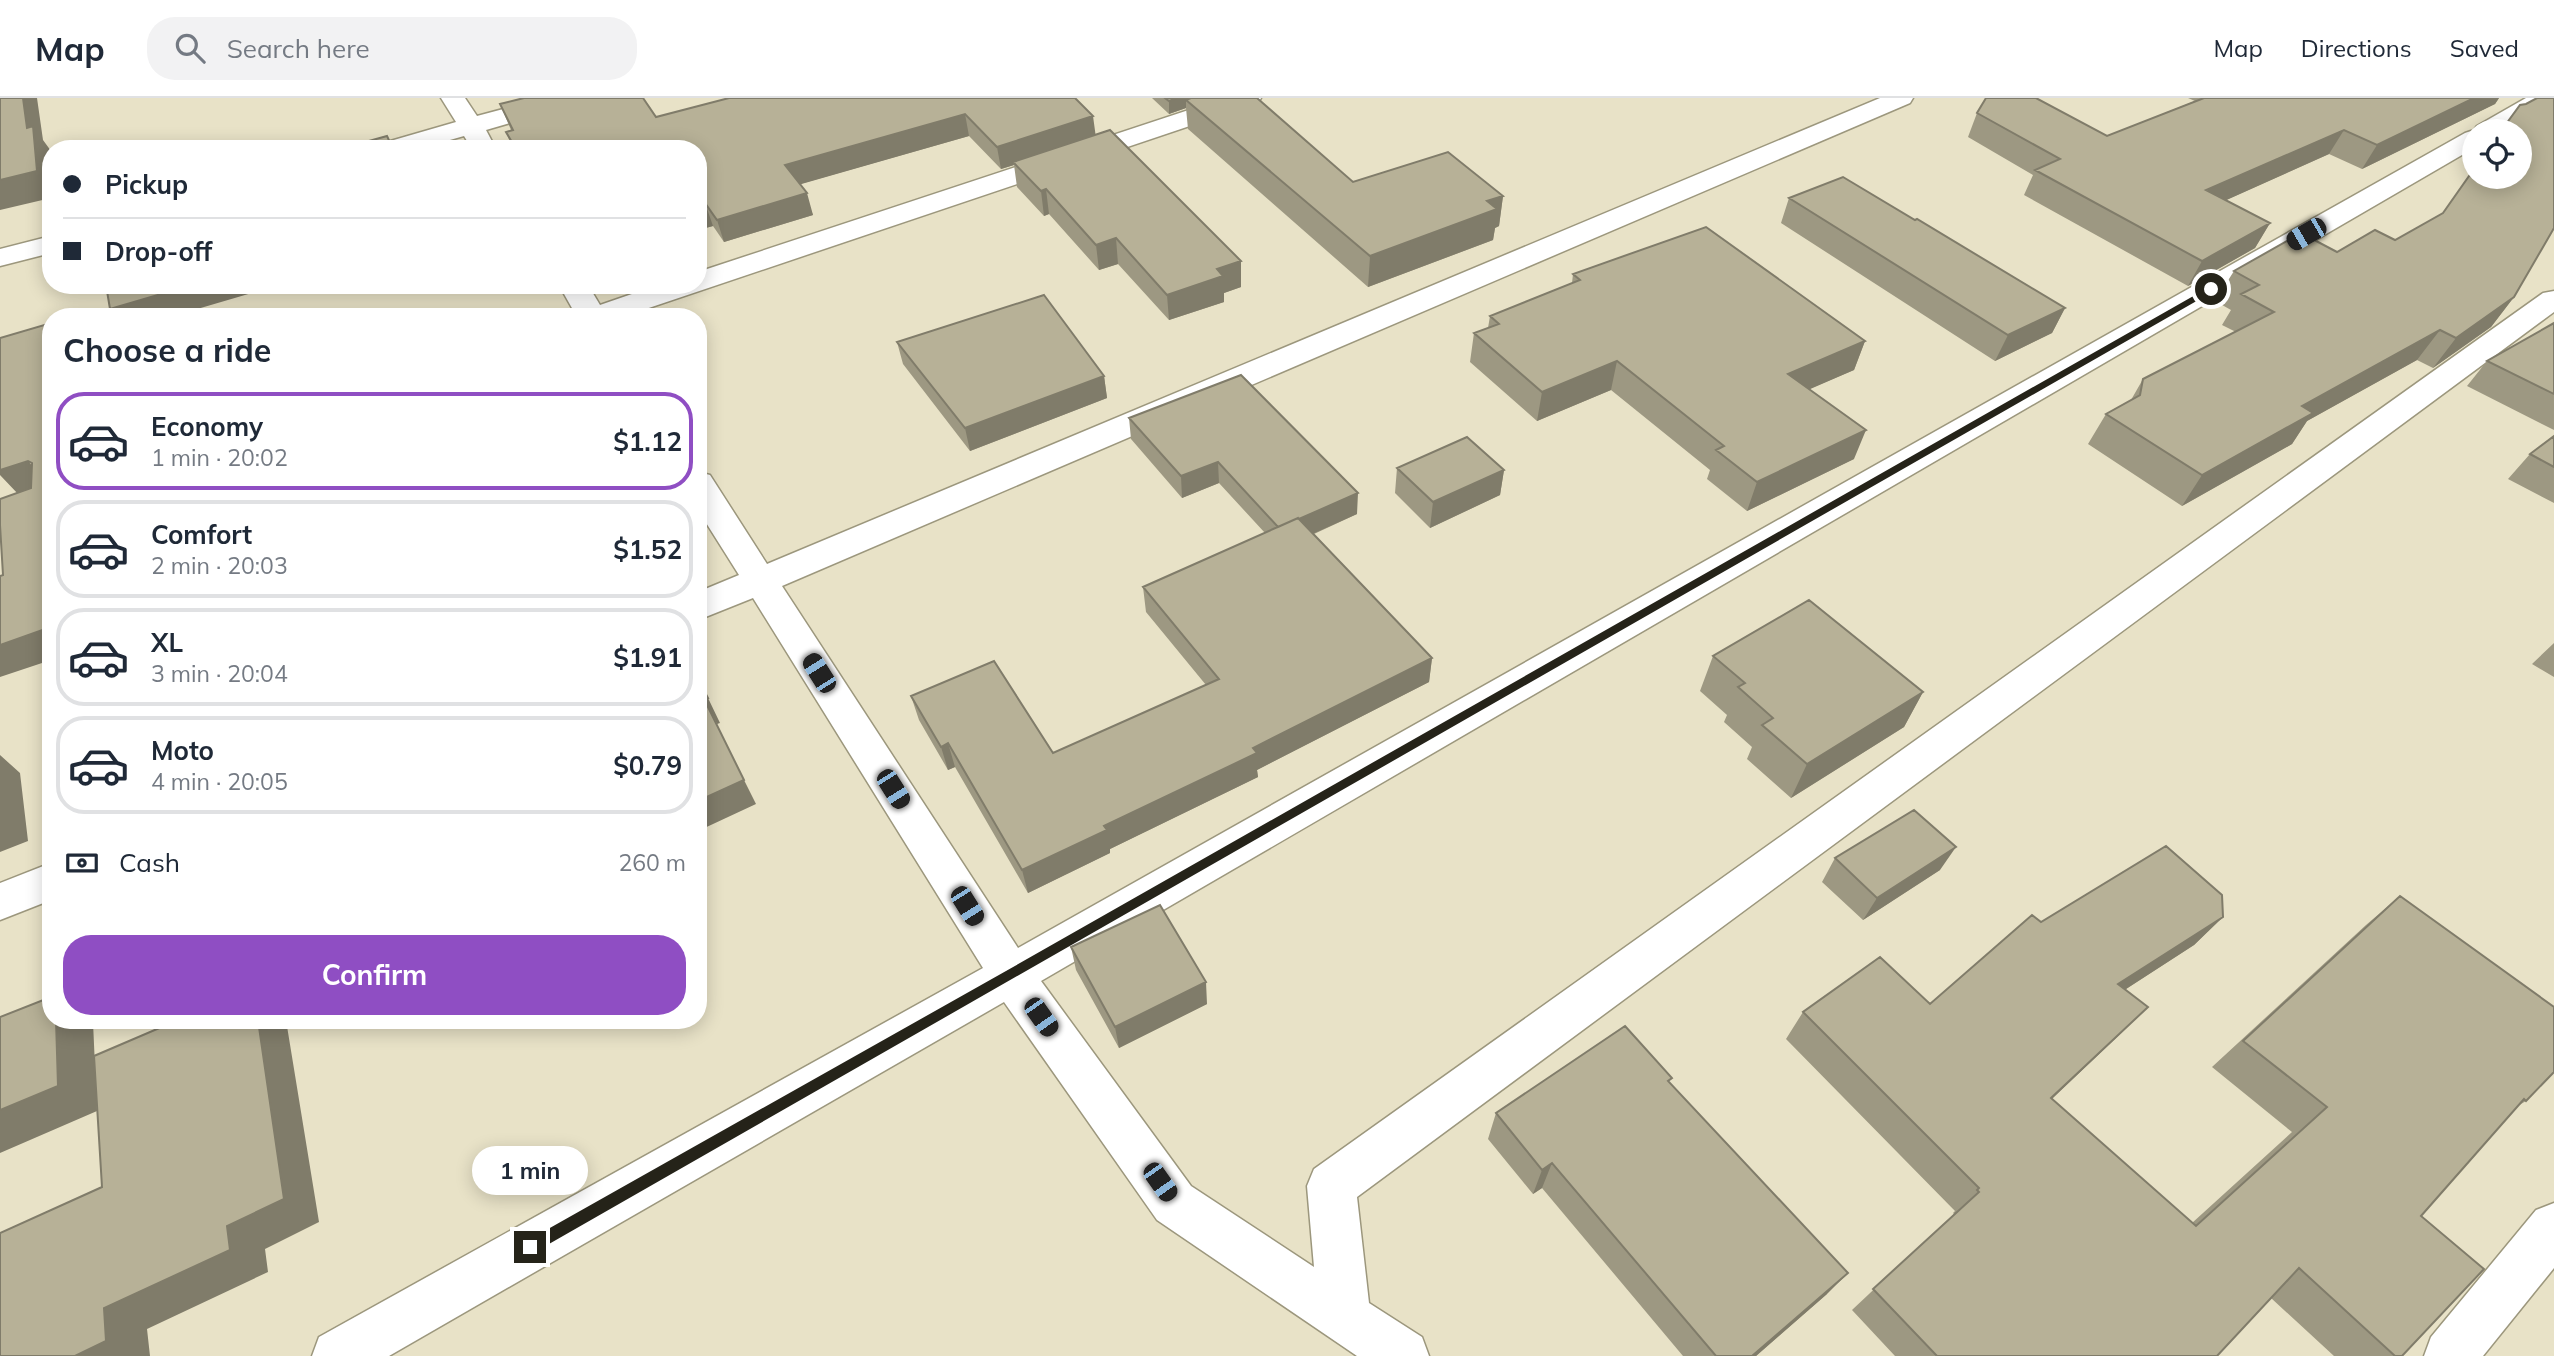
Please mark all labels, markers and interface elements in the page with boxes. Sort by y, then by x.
search box [147,17,637,80]
text: Map [35,28,105,69]
icon: search [171,29,209,67]
text: Search here [227,32,370,65]
text: Map [2213,33,2263,63]
text: Directions [2301,33,2412,63]
text: Saved [2450,33,2519,63]
map controls [2462,119,2532,189]
button: locate [2462,119,2532,189]
text: Pickup [105,168,188,201]
car [2283,214,2330,254]
text: Drop-off [105,235,212,268]
route start [2195,273,2227,305]
text: Choose a ride [63,330,271,370]
icon: car [67,410,130,473]
text: Economy [151,410,263,443]
text: $1.12 [613,425,682,458]
text: 1 min · 20:02 [151,443,288,472]
icon: car [67,518,130,581]
text: Comfort [151,518,252,551]
text: $1.52 [613,533,682,566]
text: 2 min · 20:03 [151,551,288,580]
icon: car [67,626,130,689]
text: XL [151,626,183,659]
text: $1.91 [613,641,682,674]
car [799,650,840,696]
text: 3 min · 20:04 [151,659,288,688]
icon: car [67,734,130,797]
text: Moto [151,734,214,767]
text: $0.79 [613,749,682,782]
car [873,766,914,812]
text: 4 min · 20:05 [151,767,288,796]
icon: cash [63,844,101,882]
text: Cash [119,846,180,879]
text: 260 m [618,848,686,877]
car [947,883,988,929]
button: Confirm [63,935,686,1015]
car [1021,994,1062,1040]
callout: 1 min [472,1146,588,1194]
text: 1 min [500,1156,560,1185]
car [1140,1159,1181,1205]
route end [514,1231,546,1263]

